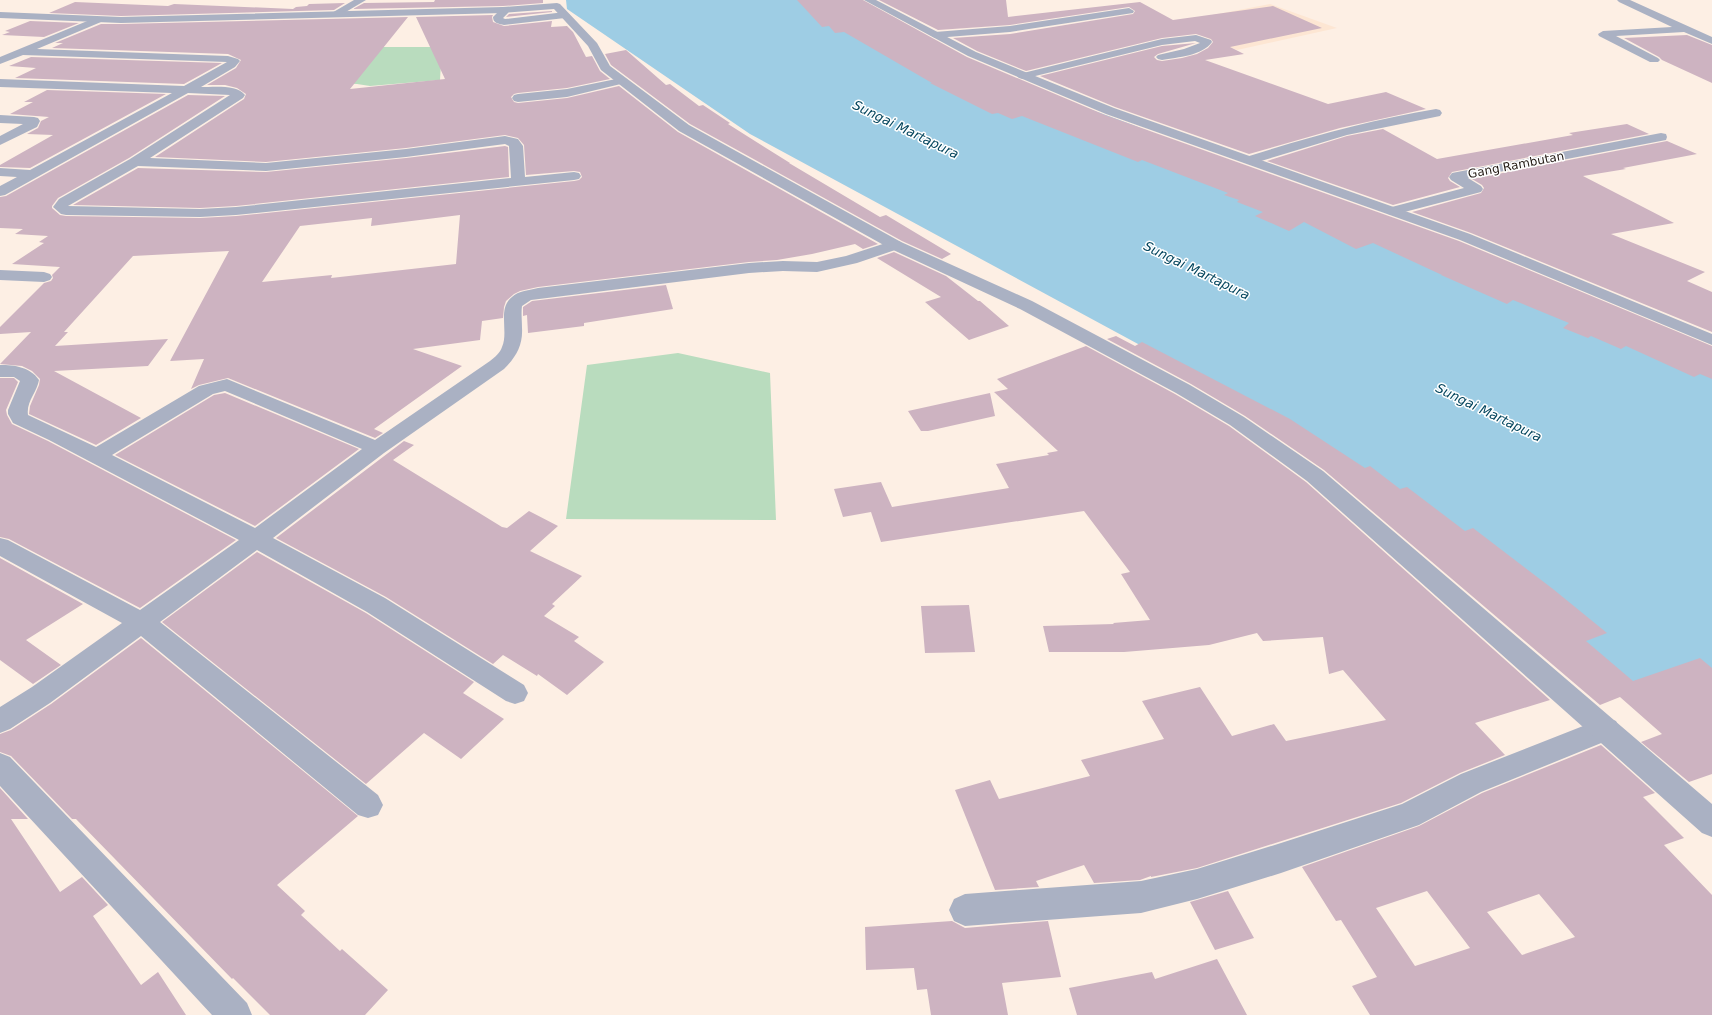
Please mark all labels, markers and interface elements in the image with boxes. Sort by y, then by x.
water label: Sungai Martapura [850,97,961,162]
street label: Gang Rambutan [1467,149,1565,181]
water label: Sungai Martapura [1141,238,1252,303]
water label: Sungai Martapura [1433,380,1544,445]

